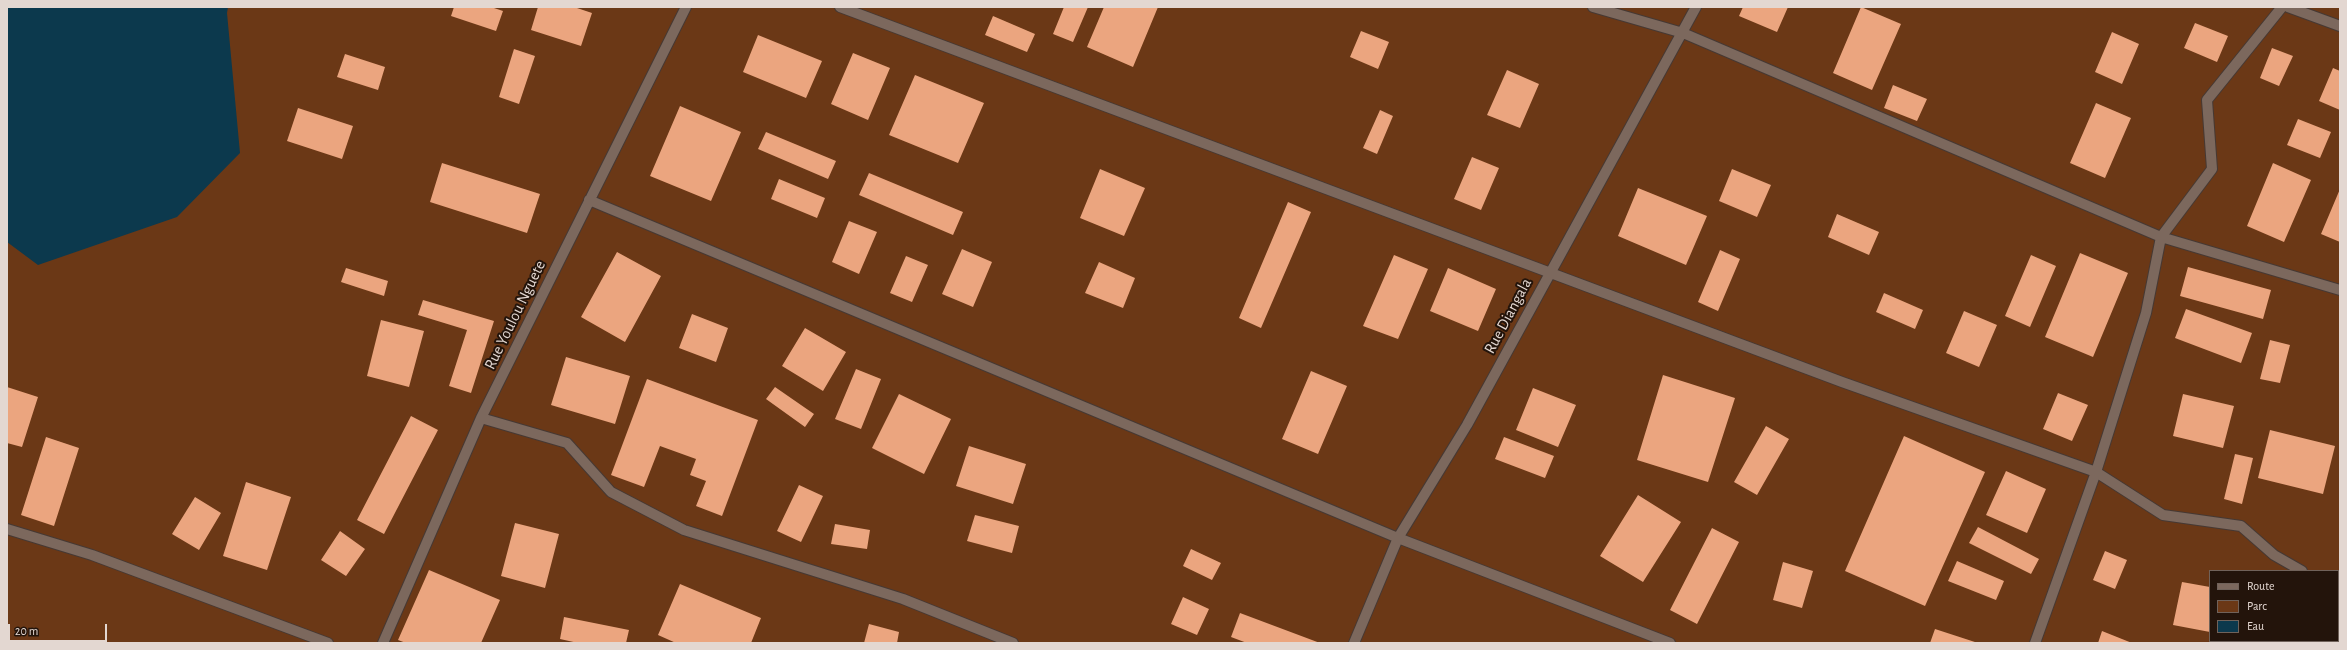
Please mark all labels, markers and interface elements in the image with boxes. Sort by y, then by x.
street label: Rue Youlou Nguete [480,257,550,373]
street label: Rue Diangala [1480,275,1536,357]
legend [2209,570,2339,642]
text: Route [2247,580,2274,592]
text: Parc [2247,600,2267,612]
scale bar [10,616,109,642]
text: Eau [2247,620,2264,632]
text: 20 m [15,625,38,637]

